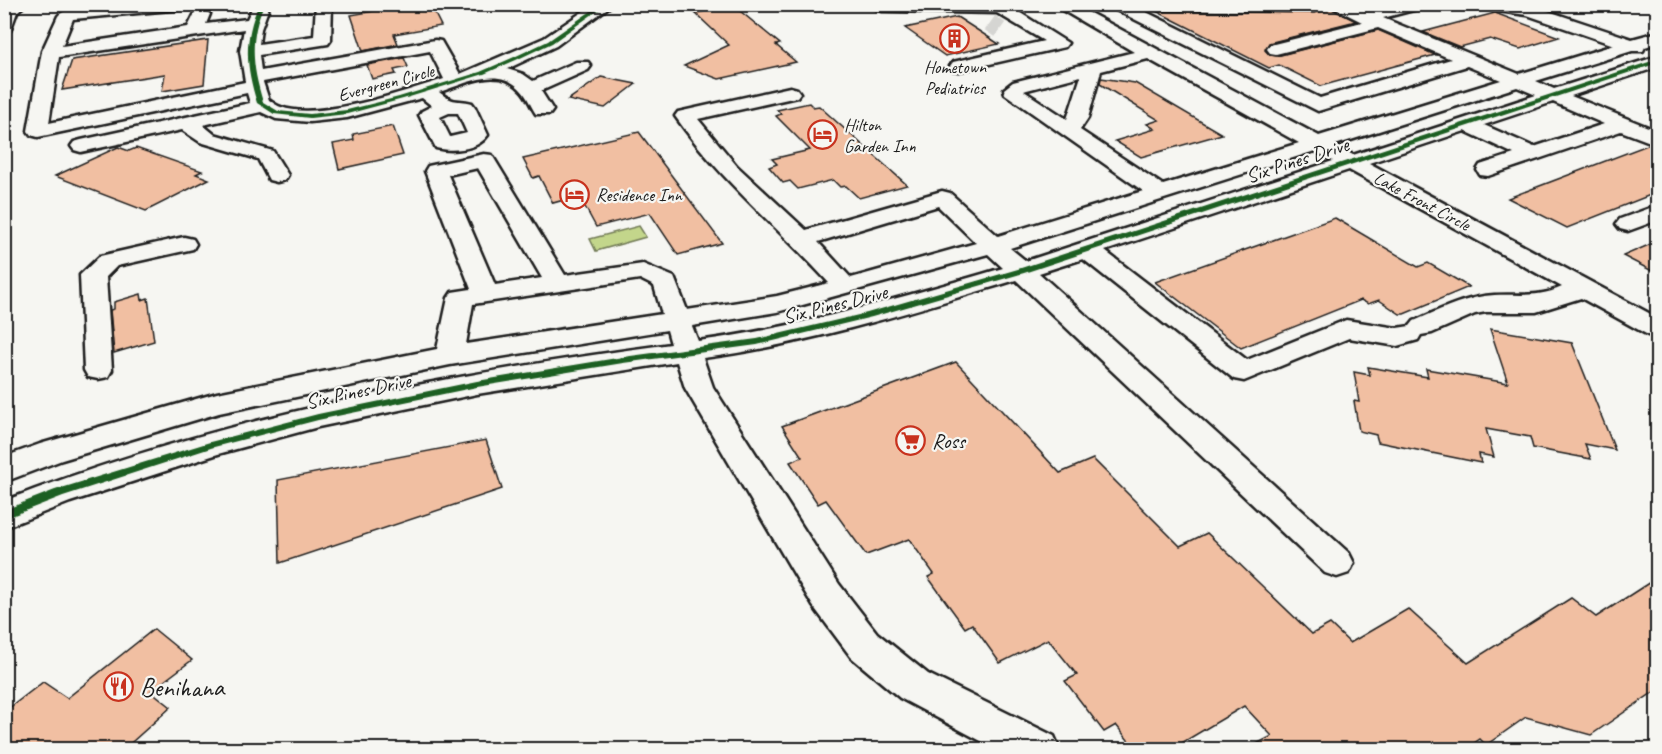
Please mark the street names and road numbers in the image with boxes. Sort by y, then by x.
street label: Evergreen Circle [336,59,437,106]
street label: Six Pines Drive [1242,131,1353,189]
street label: Lake Front Circle [1370,166,1475,236]
street label: Six Pines Drive [780,278,891,330]
street label: Six Pines Drive [303,367,414,415]

